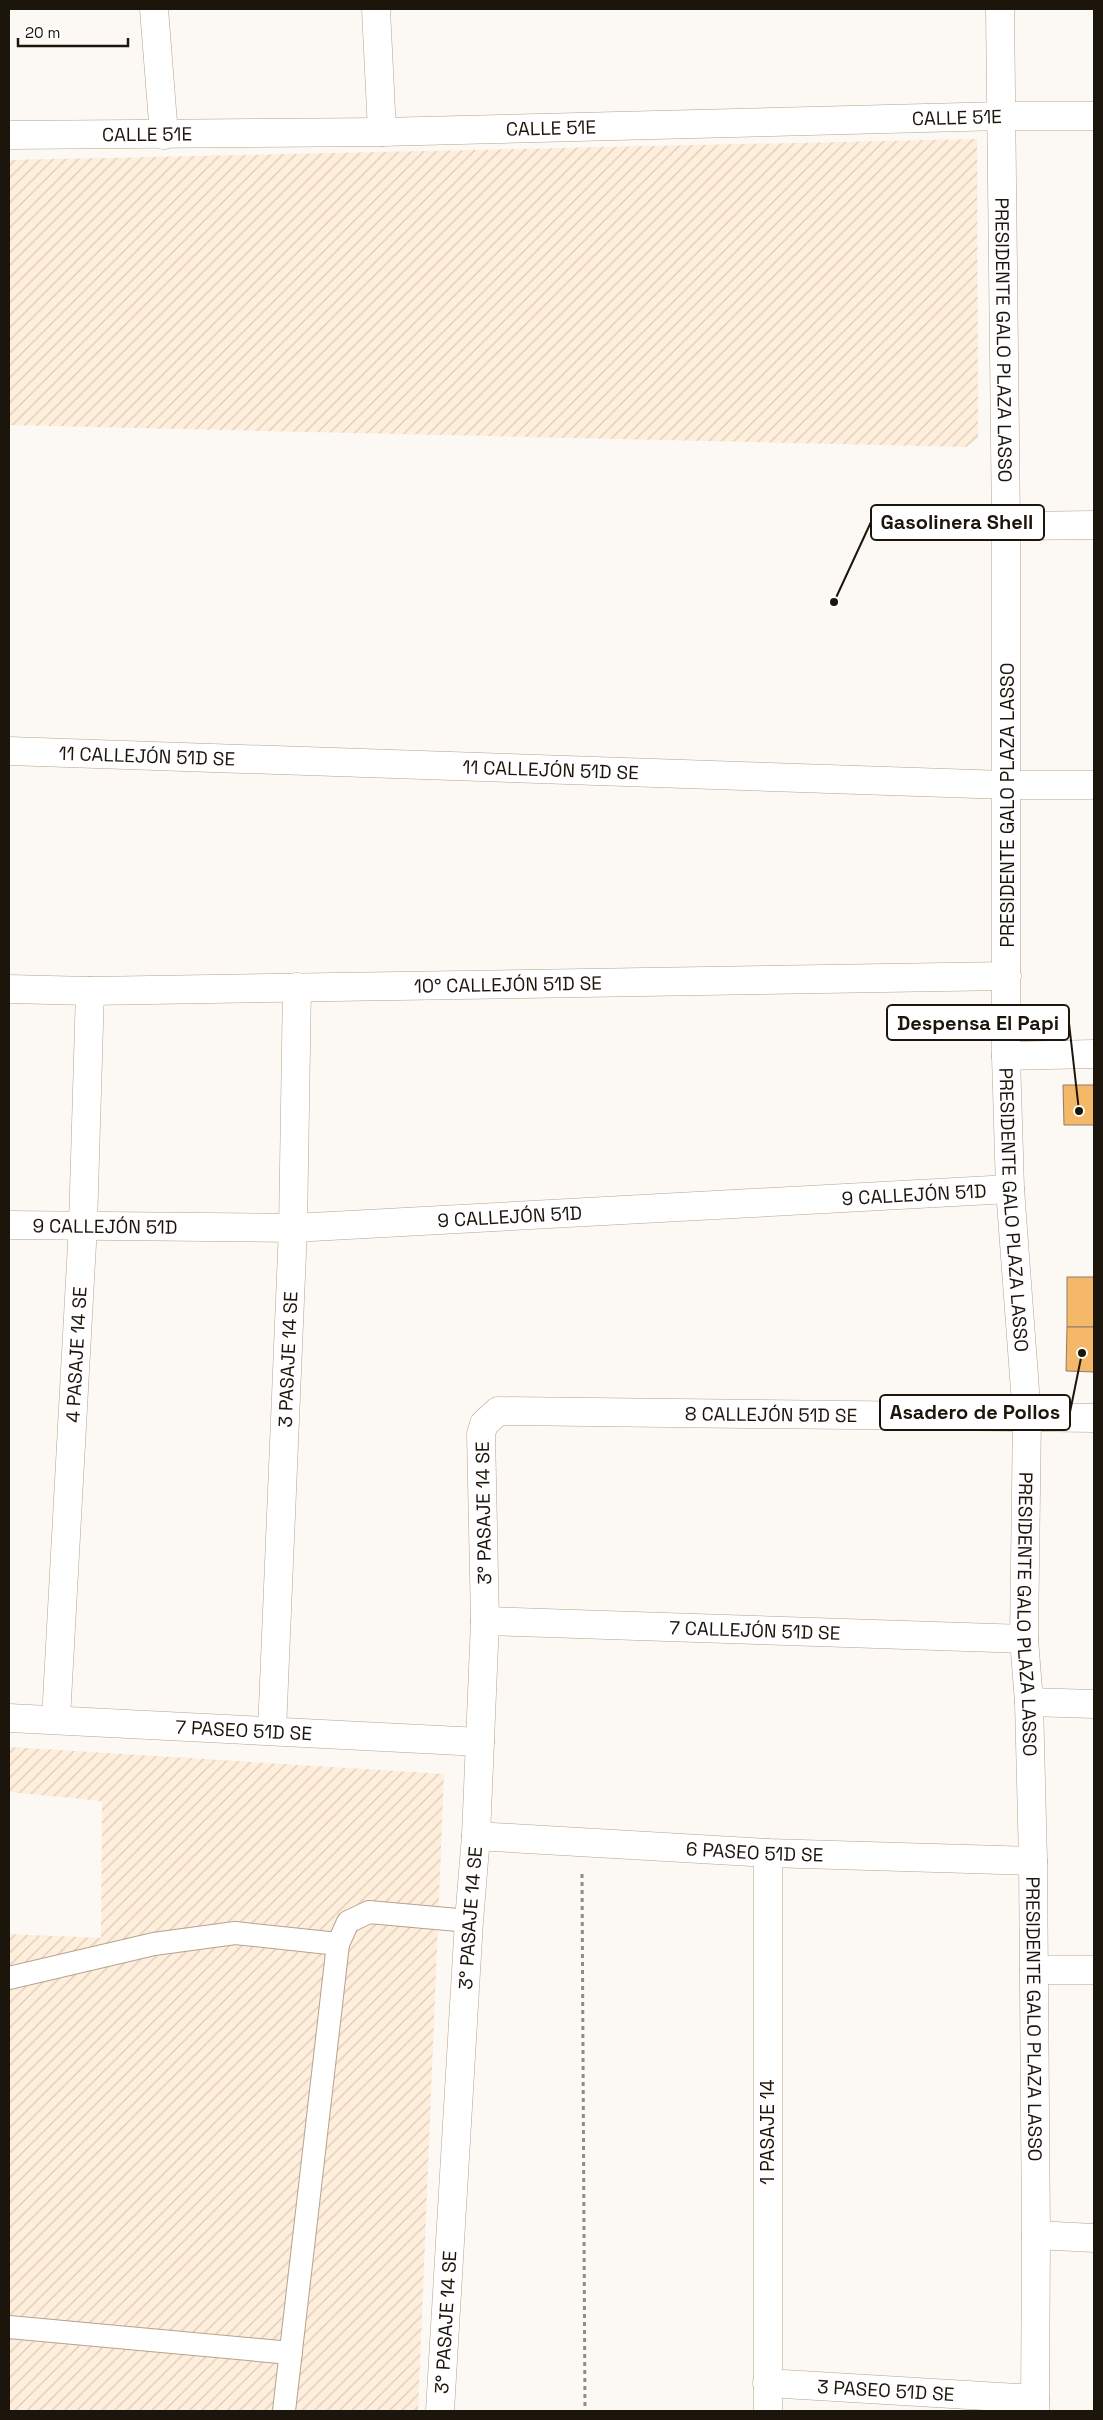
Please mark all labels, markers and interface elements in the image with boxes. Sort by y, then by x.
scale bar [18,15,128,47]
text: 20 m [25,23,60,42]
street label: CALLE 51E [911,104,1002,131]
street label: CALLE 51E [506,114,596,142]
street label: CALLE 51E [102,122,192,147]
street label: PRESIDENTE GALO PLAZA LASSO [989,197,1017,483]
callout: Gasolinera Shell [871,505,1044,540]
text: Gasolinera Shell [881,509,1033,535]
street label: PRESIDENTE GALO PLAZA LASSO [995,663,1020,947]
street label: 11 CALLEJÓN 51D SE [58,741,236,772]
street label: 11 CALLEJÓN 51D SE [462,754,639,785]
street label: 10° CALLEJÓN 51D SE [414,971,602,999]
callout: Despensa El Papi [887,1005,1069,1040]
text: Despensa El Papi [897,1010,1059,1036]
street label: PRESIDENTE GALO PLAZA LASSO [993,1067,1034,1353]
street label: 9 CALLEJÓN 51D [841,1178,987,1211]
street label: 9 CALLEJÓN 51D [437,1200,583,1233]
street label: 9 CALLEJÓN 51D [32,1213,178,1240]
street label: 4 PASAJE 14 SE [60,1286,93,1423]
street label: 3 PASAJE 14 SE [273,1291,303,1428]
callout: Asadero de Pollos [880,1395,1070,1430]
text: Asadero de Pollos [890,1399,1060,1425]
street label: 8 CALLEJÓN 51D SE [685,1401,857,1428]
street label: 3° PASAJE 14 SE [470,1441,497,1585]
street label: PRESIDENTE GALO PLAZA LASSO [1011,1472,1042,1757]
street label: 7 CALLEJÓN 51D SE [669,1615,841,1646]
street label: 7 PASEO 51D SE [175,1714,313,1746]
street label: 6 PASEO 51D SE [685,1836,824,1868]
street label: 3° PASAJE 14 SE [453,1845,488,1990]
street label: PRESIDENTE GALO PLAZA LASSO [1020,1876,1047,2162]
street label: 1 PASAJE 14 [755,2079,780,2185]
street label: 3° PASAJE 14 SE [429,2250,462,2395]
street label: 3 PASEO 51D SE [816,2374,955,2407]

